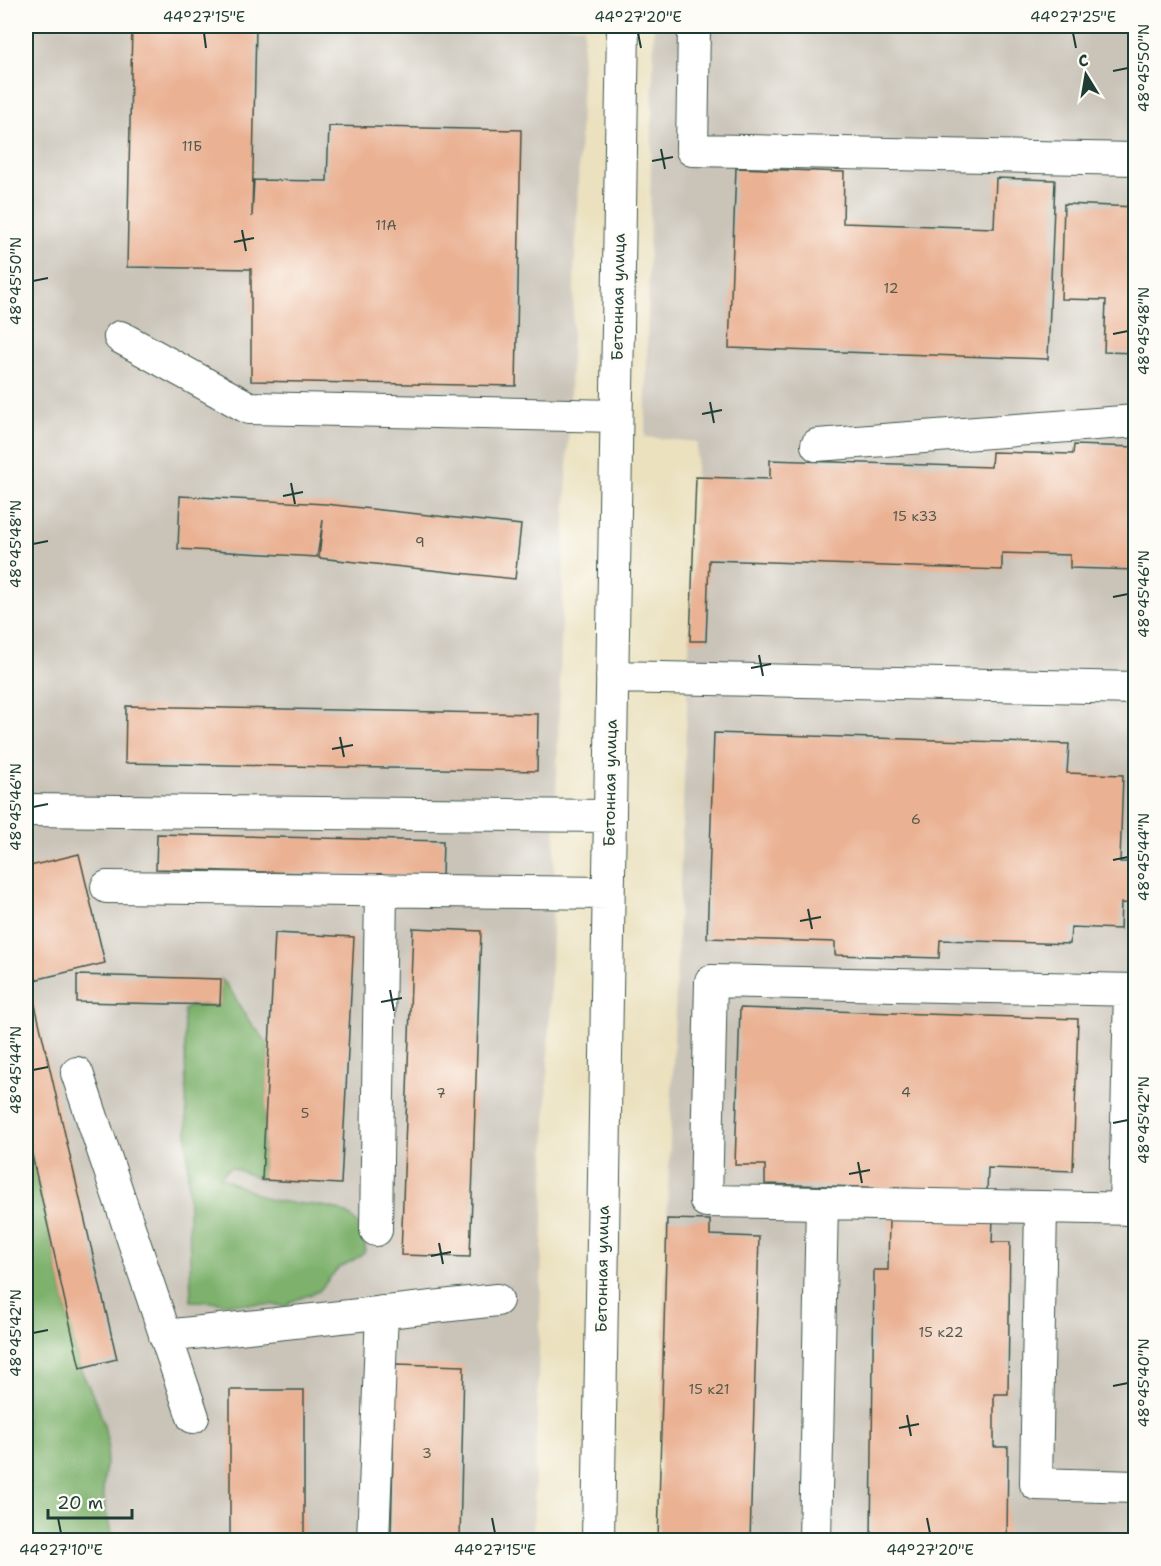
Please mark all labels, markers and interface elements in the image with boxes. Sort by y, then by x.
text: 44°27'15"E [163,7,245,27]
text: 44°27'20"E [594,7,682,27]
text: 44°27'25"E [1030,7,1116,27]
text: 48°45'50"N [1134,24,1154,112]
north arrow [1056,45,1116,105]
text: С [1076,49,1090,72]
house number: 11Б [182,137,202,155]
house number: 11А [375,216,397,234]
street label: Бетонная улица [606,233,630,361]
text: 48°45'50"N [6,237,26,325]
house number: 12 [884,279,898,297]
text: 48°45'48"N [1134,287,1154,375]
text: 48°45'48"N [6,500,26,588]
house number: 15 к33 [893,507,937,525]
house number: 9 [415,533,425,551]
text: 48°45'46"N [1134,550,1154,638]
street label: Бетонная улица [598,719,622,847]
text: 48°45'46"N [6,763,26,851]
house number: 6 [911,810,921,828]
text: 48°45'44"N [1134,813,1154,901]
text: 48°45'44"N [6,1026,26,1114]
text: 48°45'42"N [1134,1076,1154,1164]
house number: 4 [901,1083,911,1101]
house number: 7 [436,1084,446,1102]
house number: 5 [301,1104,309,1122]
street label: Бетонная улица [590,1205,614,1333]
text: 48°45'42"N [6,1289,26,1377]
house number: 15 к22 [919,1323,963,1341]
text: 48°45'40"N [1134,1338,1154,1428]
house number: 15 к21 [689,1380,729,1398]
house number: 3 [422,1444,432,1462]
scale bar [48,1482,132,1520]
text: 20 m [57,1491,103,1515]
text: 44°27'10"E [19,1540,103,1560]
text: 44°27'15"E [454,1540,536,1560]
text: 44°27'20"E [886,1540,974,1560]

